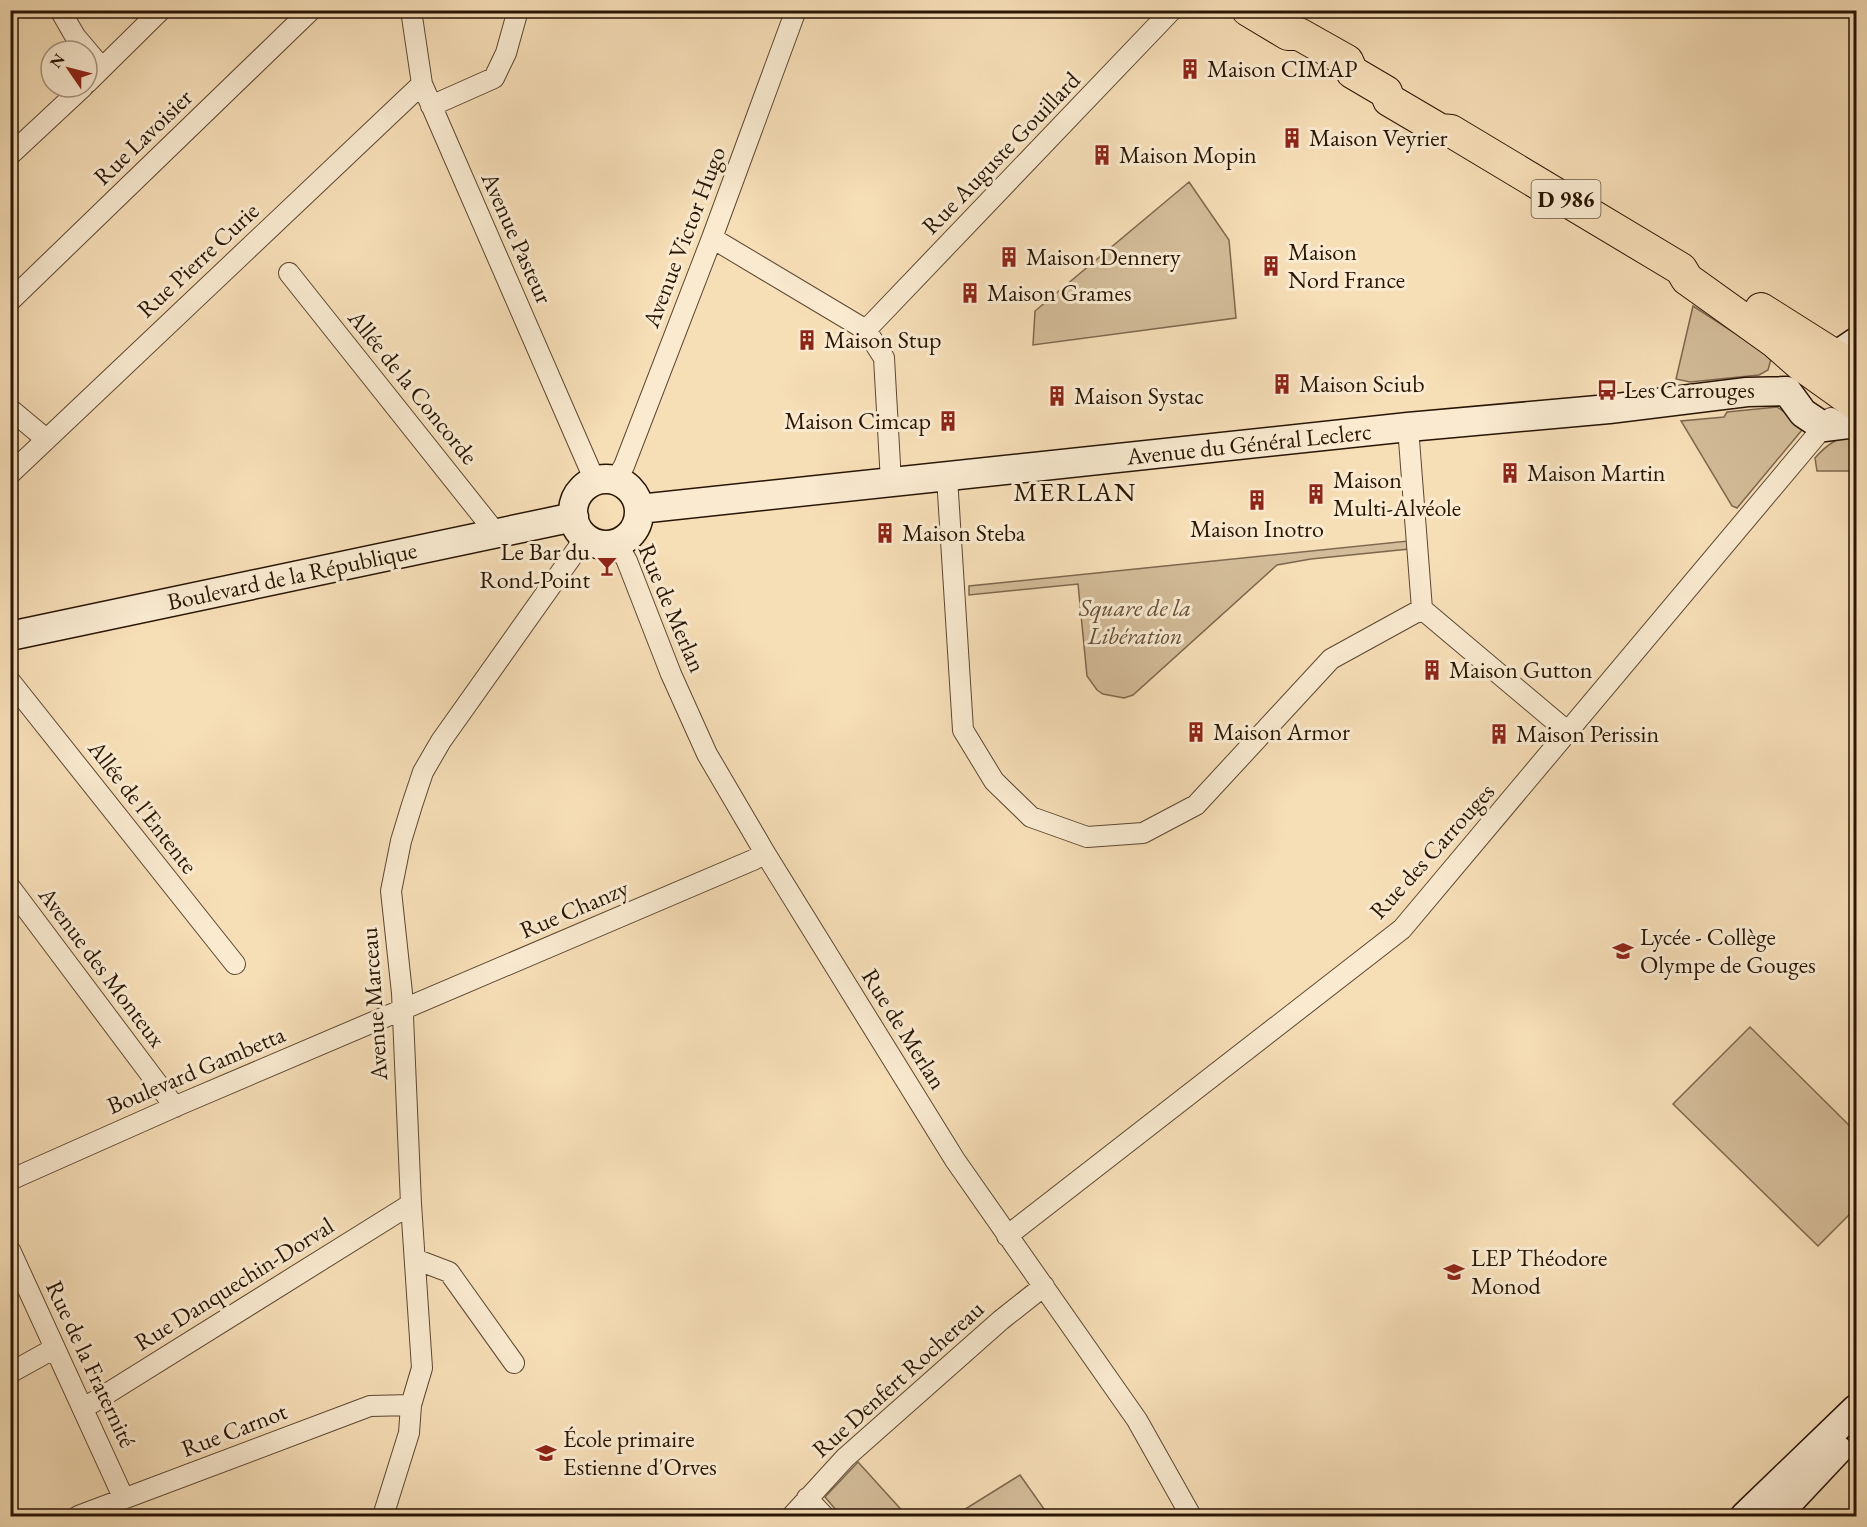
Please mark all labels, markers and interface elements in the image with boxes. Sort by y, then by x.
north arrow [39,39,99,99]
text: N [45,49,69,72]
place label: Maison CIMAP [1207,53,1357,84]
building icon: Maison CIMAP [1178,57,1202,81]
street label: Rue Auguste Gouillard [915,64,1087,241]
street label: Rue Lavoisier [87,82,199,191]
place label: Maison Veyrier [1309,122,1448,153]
building icon: Maison Veyrier [1280,126,1304,150]
place label: Maison Mopin [1119,139,1257,170]
street label: Avenue Victor Hugo [634,142,732,333]
building icon: Maison Mopin [1090,143,1114,167]
street label: Avenue Pasteur [474,166,560,308]
road number: D 986 [1532,180,1600,218]
street label: Rue Pierre Curie [130,195,265,324]
place label: Maison Nord France [1288,236,1405,295]
place label: Maison Dennery [1026,241,1181,272]
building icon: Maison Dennery [997,245,1021,269]
building icon: Maison Nord France [1259,254,1283,278]
place label: Maison Grames [987,277,1132,308]
building icon: Maison Grames [958,281,982,305]
street label: Allée de la Concorde [341,302,485,470]
place label: Maison Stup [824,324,942,355]
building icon: Maison Stup [795,328,819,352]
place label: Maison Sciub [1299,368,1425,399]
building icon: Maison Sciub [1270,372,1294,396]
place label: Les Carrouges [1624,374,1755,405]
bus stop icon: Les Carrouges [1595,378,1619,402]
place label: Maison Systac [1074,380,1204,411]
building icon: Maison Systac [1045,384,1069,408]
place label: Maison Cimcap [784,405,931,436]
building icon: Maison Cimcap [936,409,960,433]
street label: Avenue du Général Leclerc [1124,415,1373,472]
place label: Maison Martin [1527,457,1666,488]
building icon: Maison Martin [1498,461,1522,485]
place label: Maison Multi-Alvéole [1333,464,1461,523]
district label: MERLAN [1013,474,1137,509]
building icon: Maison Multi-Alvéole [1304,482,1328,506]
building icon: Maison Inotro [1245,488,1269,512]
place label: Maison Inotro [1190,513,1324,544]
place label: Maison Steba [902,517,1026,548]
building icon: Maison Steba [873,521,897,545]
street label: Boulevard de la République [164,534,420,617]
place label: Le Bar du Rond-Point [480,536,590,595]
street label: Rue de Merlan [631,539,714,677]
bar icon: Le Bar du Rond-Point [595,554,619,578]
park label: Square de la Libération [1078,592,1191,651]
place label: Maison Gutton [1449,654,1593,685]
building icon: Maison Gutton [1420,658,1444,682]
place label: Maison Armor [1213,716,1350,747]
place label: Maison Perissin [1516,718,1659,749]
building icon: Maison Armor [1184,720,1208,744]
building icon: Maison Perissin [1487,722,1511,746]
street label: Allée de l'Entente [81,733,205,880]
street label: Rue des Carrouges [1362,776,1501,925]
street label: Rue Chanzy [515,872,633,945]
street label: Avenue des Monteux [31,879,173,1054]
place label: Lycée - Collège Olympe de Gouges [1640,921,1816,980]
street label: Avenue Marceau [353,926,394,1083]
school or university icon: Lycée - Collège Olympe de Gouges [1611,939,1635,963]
street label: Rue de Merlan [855,963,954,1095]
street label: Boulevard Gambetta [102,1018,290,1121]
street label: Rue Danquechin-Dorval [128,1210,339,1357]
place label: LEP Théodore Monod [1471,1242,1607,1301]
school or university icon: LEP Théodore Monod [1442,1260,1466,1284]
street label: Rue de la Fraternité [39,1275,144,1452]
street label: Rue Denfert Rochereau [805,1293,990,1464]
street label: Rue Carnot [177,1395,291,1464]
place label: École primaire Estienne d'Orves [563,1423,717,1482]
school or university icon: École primaire Estienne d'Orves [534,1441,558,1465]

